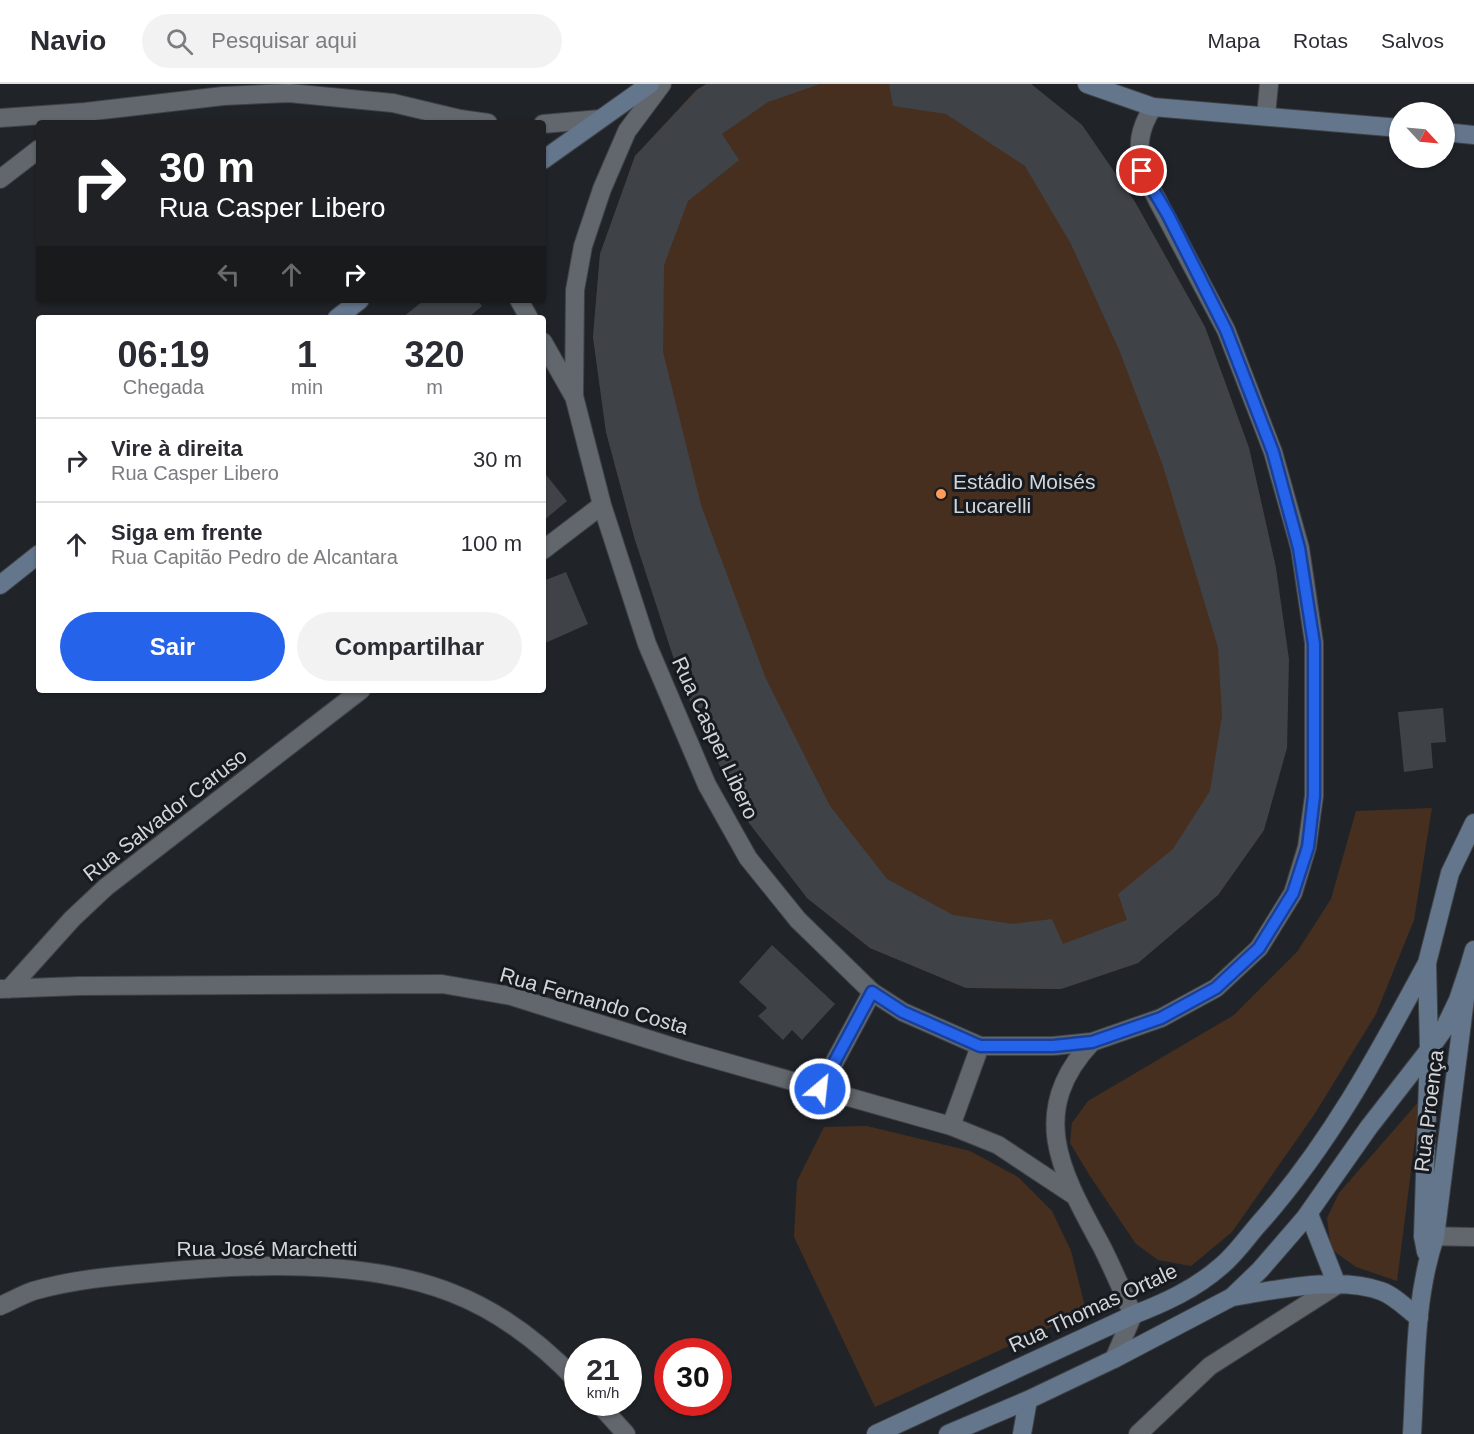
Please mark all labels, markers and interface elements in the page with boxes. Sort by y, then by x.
search box [142,14,562,68]
text: Navio [30,25,106,56]
icon: search [163,25,196,58]
text: Pesquisar aqui [211,28,357,53]
text: Mapa [1208,29,1260,52]
text: Rotas [1293,29,1348,52]
text: Salvos [1381,29,1444,52]
north arrow [1389,102,1455,168]
map controls [1389,102,1455,168]
icon: right [60,144,138,222]
text: 30 m [159,144,255,191]
pin [1116,145,1167,196]
icon: arrive [1125,154,1158,187]
text: Rua Casper Libero [159,193,386,223]
icon: left [212,258,245,291]
icon: ahead [275,258,308,291]
icon: right [338,258,371,291]
text: 06:19 [117,334,209,375]
text: 1 [297,334,317,375]
text: 320 [404,334,465,375]
text: Chegada [123,376,204,398]
text: min [291,376,323,398]
text: m [426,376,443,398]
text: Vire à direita [111,436,243,461]
icon: right [60,444,93,477]
text: 30 m [473,447,522,472]
text: Rua Casper Libero [111,462,279,484]
place label: Estádio Moisés Lucarelli [953,470,1095,517]
marker: Estádio Moisés Lucarelli [934,487,948,501]
text: Siga em frente [111,520,263,545]
icon: ahead [60,528,93,561]
text: 100 m [461,531,522,556]
text: Rua Capitão Pedro de Alcantara [111,546,398,568]
button: Sair [60,612,285,681]
button: Compartilhar [297,612,522,681]
street label: Rua Casper Libero [668,653,763,823]
street label: Rua Salvador Caruso [79,744,251,885]
street label: Rua Fernando Costa [497,963,691,1039]
street label: Rua Proença [1410,1048,1447,1173]
position arrow [788,1057,852,1121]
street label: Rua José Marchetti [177,1237,357,1260]
street label: Rua Thomas Ortale [1005,1258,1181,1357]
speed limit sign: 30 [654,1338,732,1416]
text: 21 [586,1353,620,1386]
text: km/h [587,1384,619,1401]

